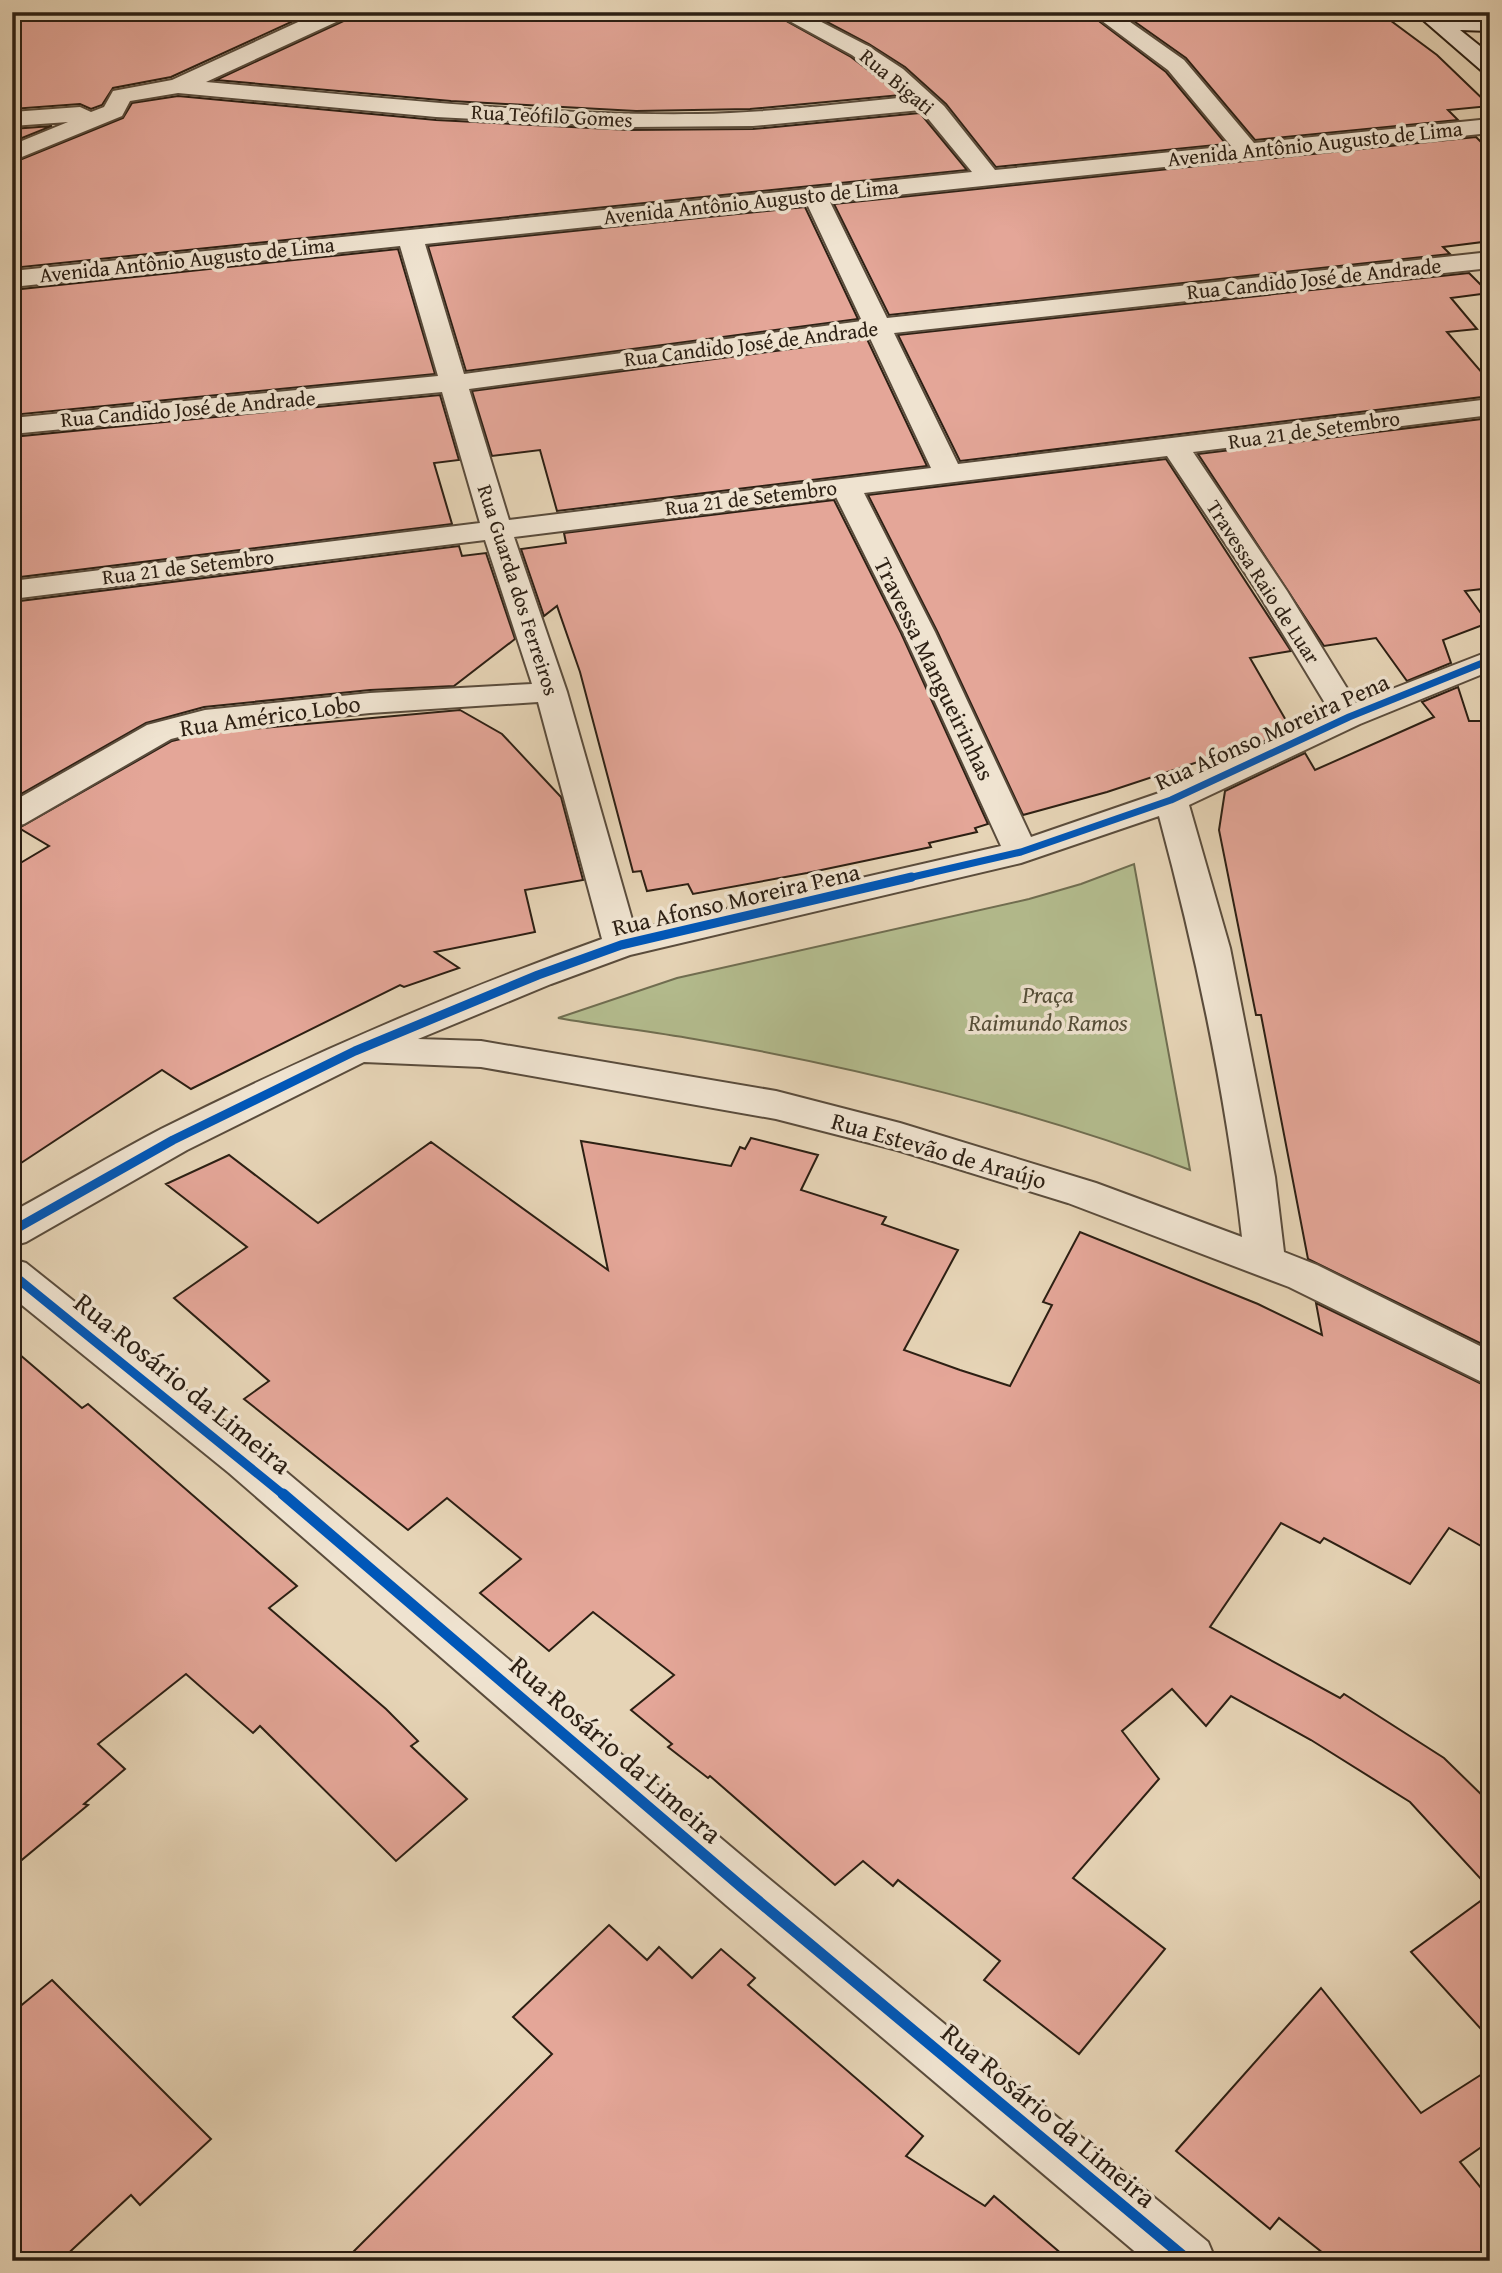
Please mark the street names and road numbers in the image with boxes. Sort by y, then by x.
street label: Rua Bigati [853,41,942,122]
street label: Rua Teófilo Gomes [470,96,634,135]
street label: Avenida Antônio Augusto de Lima [1166,113,1464,174]
street label: Avenida Antônio Augusto de Lima [602,171,900,232]
street label: Avenida Antônio Augusto de Lima [38,229,336,290]
street label: Rua Candido José de Andrade [1185,250,1443,307]
street label: Rua Candido José de Andrade [622,313,880,374]
street label: Rua Candido José de Andrade [59,382,317,435]
street label: Rua 21 de Setembro [1226,402,1402,457]
street label: Rua 21 de Setembro [663,472,839,523]
street label: Rua Guarda dos Ferreiros [470,480,567,699]
street label: Travessa Raio de Luar [1199,494,1328,670]
street label: Rua 21 de Setembro [100,541,276,592]
street label: Travessa Mangueirinhas [865,551,1004,786]
street label: Rua Afonso Moreira Pena [1149,664,1395,799]
street label: Rua Américo Lobo [177,685,363,746]
street label: Rua Afonso Moreira Pena [609,854,864,945]
street label: Rua Estevão de Araújo [827,1103,1051,1198]
street label: Rua Rosário da Limeira [66,1282,302,1484]
street label: Rua Rosário da Limeira [501,1645,732,1853]
street label: Rua Rosário da Limeira [933,2012,1166,2217]

